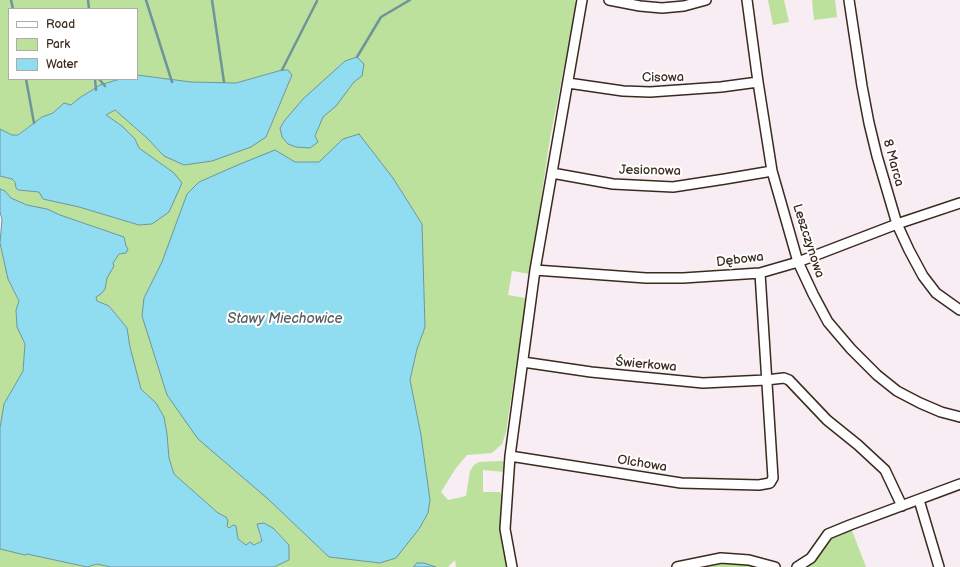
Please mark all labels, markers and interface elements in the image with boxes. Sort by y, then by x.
legend [8,8,138,80]
text: Road [46,17,75,32]
text: Park [46,37,70,52]
text: Water [46,57,78,72]
street label: Cisowa [642,70,684,86]
street label: 8 Marca [879,138,907,188]
street label: Jesionowa [619,163,681,179]
street label: Leszczynowa [789,202,827,280]
street label: Dębowa [715,249,765,271]
water label: Stawy Miechowice [227,311,343,327]
street label: Świerkowa [615,355,677,375]
street label: Olchowa [616,452,668,476]

